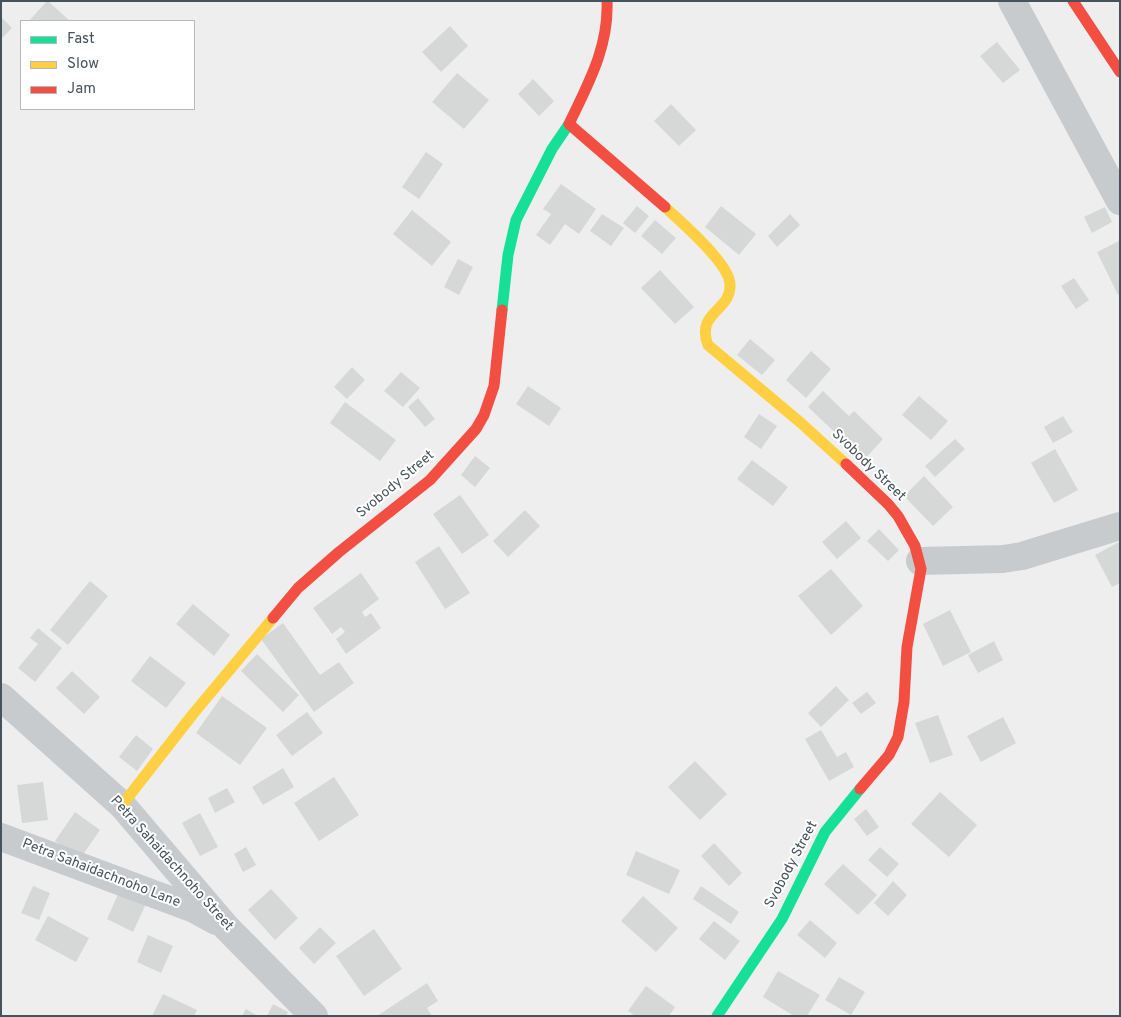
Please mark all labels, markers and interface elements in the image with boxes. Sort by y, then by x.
legend [20,20,195,110]
text: Fast [67,30,95,49]
text: Slow [67,55,99,74]
text: Jam [67,80,96,99]
street label: Svobody Street [828,427,908,505]
street label: Svobody Street [354,448,438,522]
street label: Petra Sahaidachnoho Street [106,793,236,935]
street label: Svobody Street [762,819,822,911]
street label: Petra Sahaidachnoho Lane [20,836,182,912]

